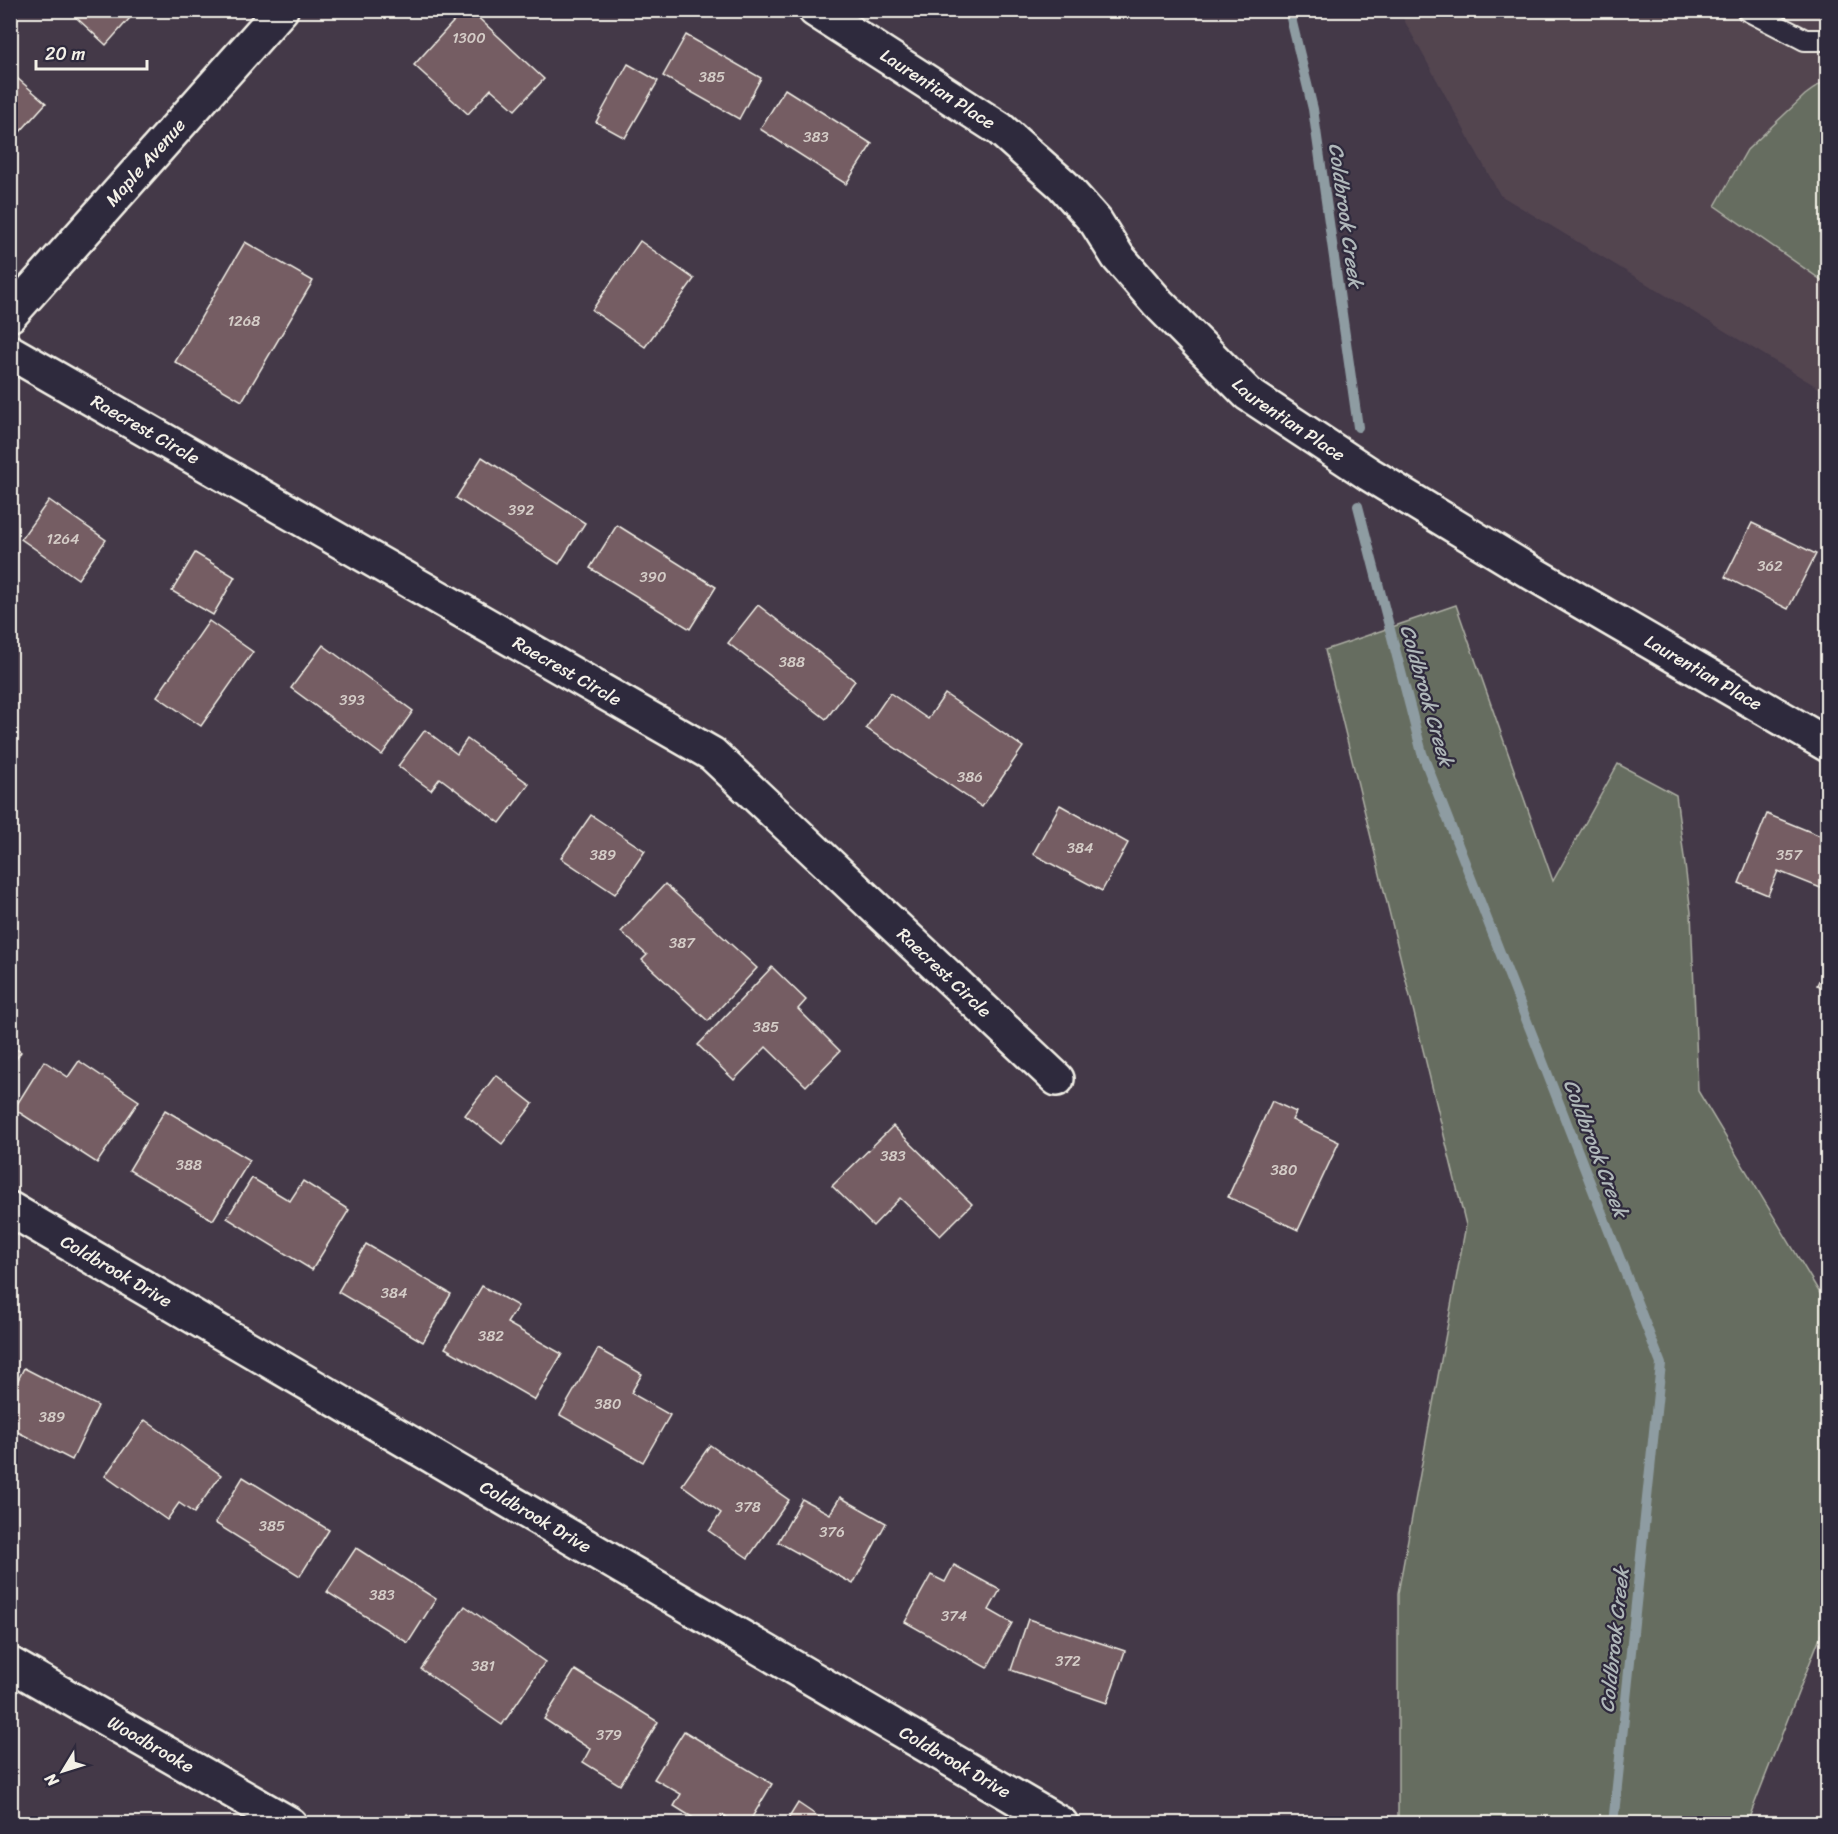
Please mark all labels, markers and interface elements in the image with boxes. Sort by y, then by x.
house number: 1300 [452,25,486,51]
scale bar [36,33,147,71]
text: 20 m [45,38,85,70]
street label: Laurentian Place [874,40,1002,138]
house number: 385 [699,64,725,90]
street label: Maple Avenue [97,111,194,214]
house number: 383 [803,124,829,150]
water label: Coldbrook Creek [1318,141,1373,292]
house number: 1268 [228,308,260,334]
street label: Laurentian Place [1224,370,1352,470]
street label: Raecrest Circle [85,386,206,474]
house number: 392 [508,497,534,523]
house number: 1264 [47,526,80,552]
house number: 362 [1757,553,1783,579]
house number: 390 [640,564,666,590]
water label: Coldbrook Creek [1390,620,1464,772]
street label: Laurentian Place [1638,626,1768,719]
street label: Raecrest Circle [507,627,628,715]
house number: 388 [779,649,805,675]
house number: 393 [339,687,365,713]
house number: 386 [957,764,983,790]
house number: 384 [1067,835,1093,861]
house number: 389 [590,842,616,868]
house number: 357 [1776,842,1803,868]
street label: Raecrest Circle [889,920,999,1026]
house number: 387 [669,930,696,956]
house number: 385 [753,1014,779,1040]
water label: Coldbrook Creek [1553,1074,1639,1225]
house number: 383 [880,1143,906,1169]
house number: 388 [176,1152,202,1178]
house number: 380 [1271,1157,1297,1183]
street label: Coldbrook Drive [54,1226,178,1317]
house number: 384 [381,1280,407,1306]
house number: 382 [478,1323,504,1349]
house number: 380 [595,1391,621,1417]
house number: 389 [39,1404,65,1430]
street label: Coldbrook Drive [474,1471,598,1562]
house number: 378 [735,1494,761,1520]
house number: 385 [259,1513,285,1539]
house number: 376 [819,1519,845,1545]
water label: Coldbrook Creek [1589,1564,1640,1714]
house number: 383 [369,1582,395,1608]
house number: 374 [941,1603,967,1629]
house number: 372 [1055,1648,1081,1674]
house number: 381 [471,1653,495,1679]
street label: Woodbrooke [101,1707,200,1782]
street label: Coldbrook Drive [893,1717,1017,1807]
house number: 379 [596,1722,622,1748]
north arrow [33,1741,93,1801]
text: N [36,1766,67,1794]

